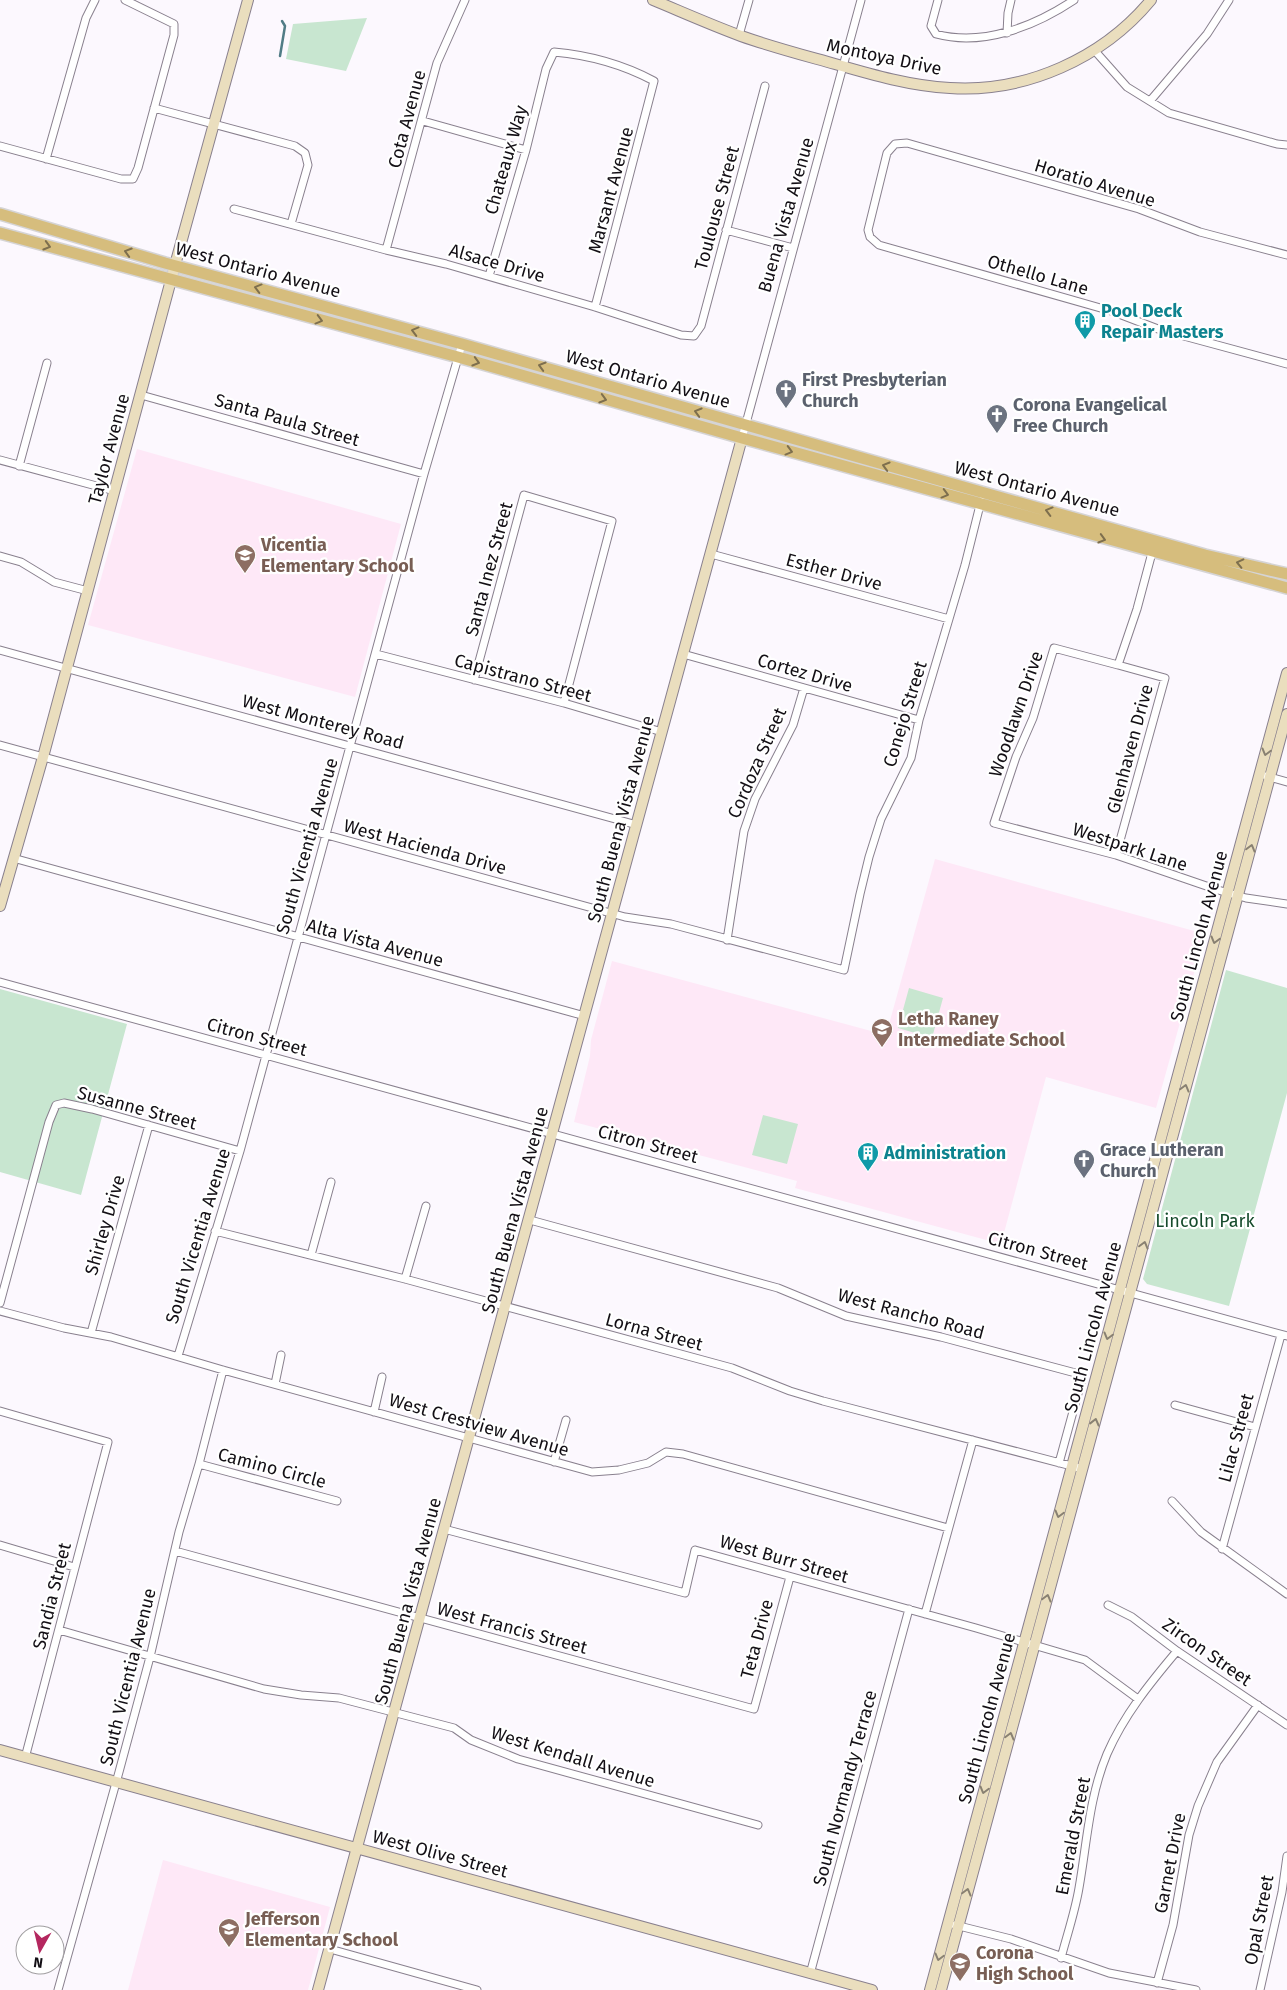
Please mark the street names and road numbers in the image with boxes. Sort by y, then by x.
street label: Montoya Drive [824,34,944,80]
street label: Cota Avenue [383,67,431,171]
street label: Chateaux Way [480,103,532,217]
street label: Marsant Avenue [584,124,638,256]
street label: Buena Vista Avenue [753,135,819,295]
street label: Toulouse Street [690,143,744,272]
street label: Horatio Avenue [1032,154,1158,212]
street label: West Ontario Avenue [173,237,343,303]
street label: Alsace Drive [447,239,547,287]
street label: Othello Lane [985,250,1091,300]
street label: West Ontario Avenue [563,345,733,413]
street label: Santa Paula Street [212,389,362,451]
street label: Taylor Avenue [84,391,134,507]
street label: West Ontario Avenue [952,456,1122,522]
street label: Santa Inez Street [461,499,518,639]
street label: Esther Drive [783,549,885,595]
street label: Woodlawn Drive [984,648,1048,780]
street label: Capistrano Street [452,649,594,707]
street label: Cortez Drive [755,649,855,697]
street label: Conejo Street [878,658,932,770]
street label: Glenhaven Drive [1102,682,1158,816]
street label: West Monterey Road [240,690,406,754]
street label: Cordoza Street [723,704,791,822]
street label: South Buena Vista Avenue [583,713,659,925]
street label: South Vicentia Avenue [271,755,343,937]
street label: West Hacienda Drive [341,815,509,879]
street label: Westpark Lane [1070,818,1190,876]
street label: South Lincoln Avenue [1166,848,1232,1024]
street label: Alta Vista Avenue [304,914,446,972]
street label: Citron Street [205,1013,310,1061]
street label: Susanne Street [75,1081,200,1135]
street label: South Buena Vista Avenue [477,1104,553,1316]
street label: Citron Street [596,1120,701,1168]
street label: South Vicentia Avenue [161,1146,235,1326]
street label: Shirley Drive [80,1172,130,1278]
street label: Citron Street [986,1227,1091,1275]
street label: South Lincoln Avenue [1060,1239,1126,1415]
street label: West Rancho Road [835,1284,987,1344]
street label: Lorna Street [603,1308,706,1356]
street label: West Crestview Avenue [386,1389,572,1461]
street label: Lilac Street [1214,1391,1259,1485]
street label: Camino Circle [215,1443,329,1493]
street label: South Buena Vista Avenue [370,1495,446,1707]
street label: West Burr Street [717,1530,851,1588]
street label: Sandia Street [28,1540,76,1652]
street label: South Vicentia Avenue [95,1586,161,1768]
street label: West Francis Street [434,1597,590,1659]
street label: Teta Drive [736,1597,778,1681]
street label: Zircon Street [1158,1613,1256,1691]
street label: South Lincoln Avenue [954,1630,1020,1806]
street label: South Normandy Terrace [808,1688,882,1888]
street label: West Kendall Avenue [488,1722,658,1792]
street label: Emerald Street [1051,1774,1095,1897]
street label: Garnet Drive [1149,1811,1191,1915]
street label: West Olive Street [370,1825,511,1883]
street label: Opal Street [1239,1873,1279,1967]

